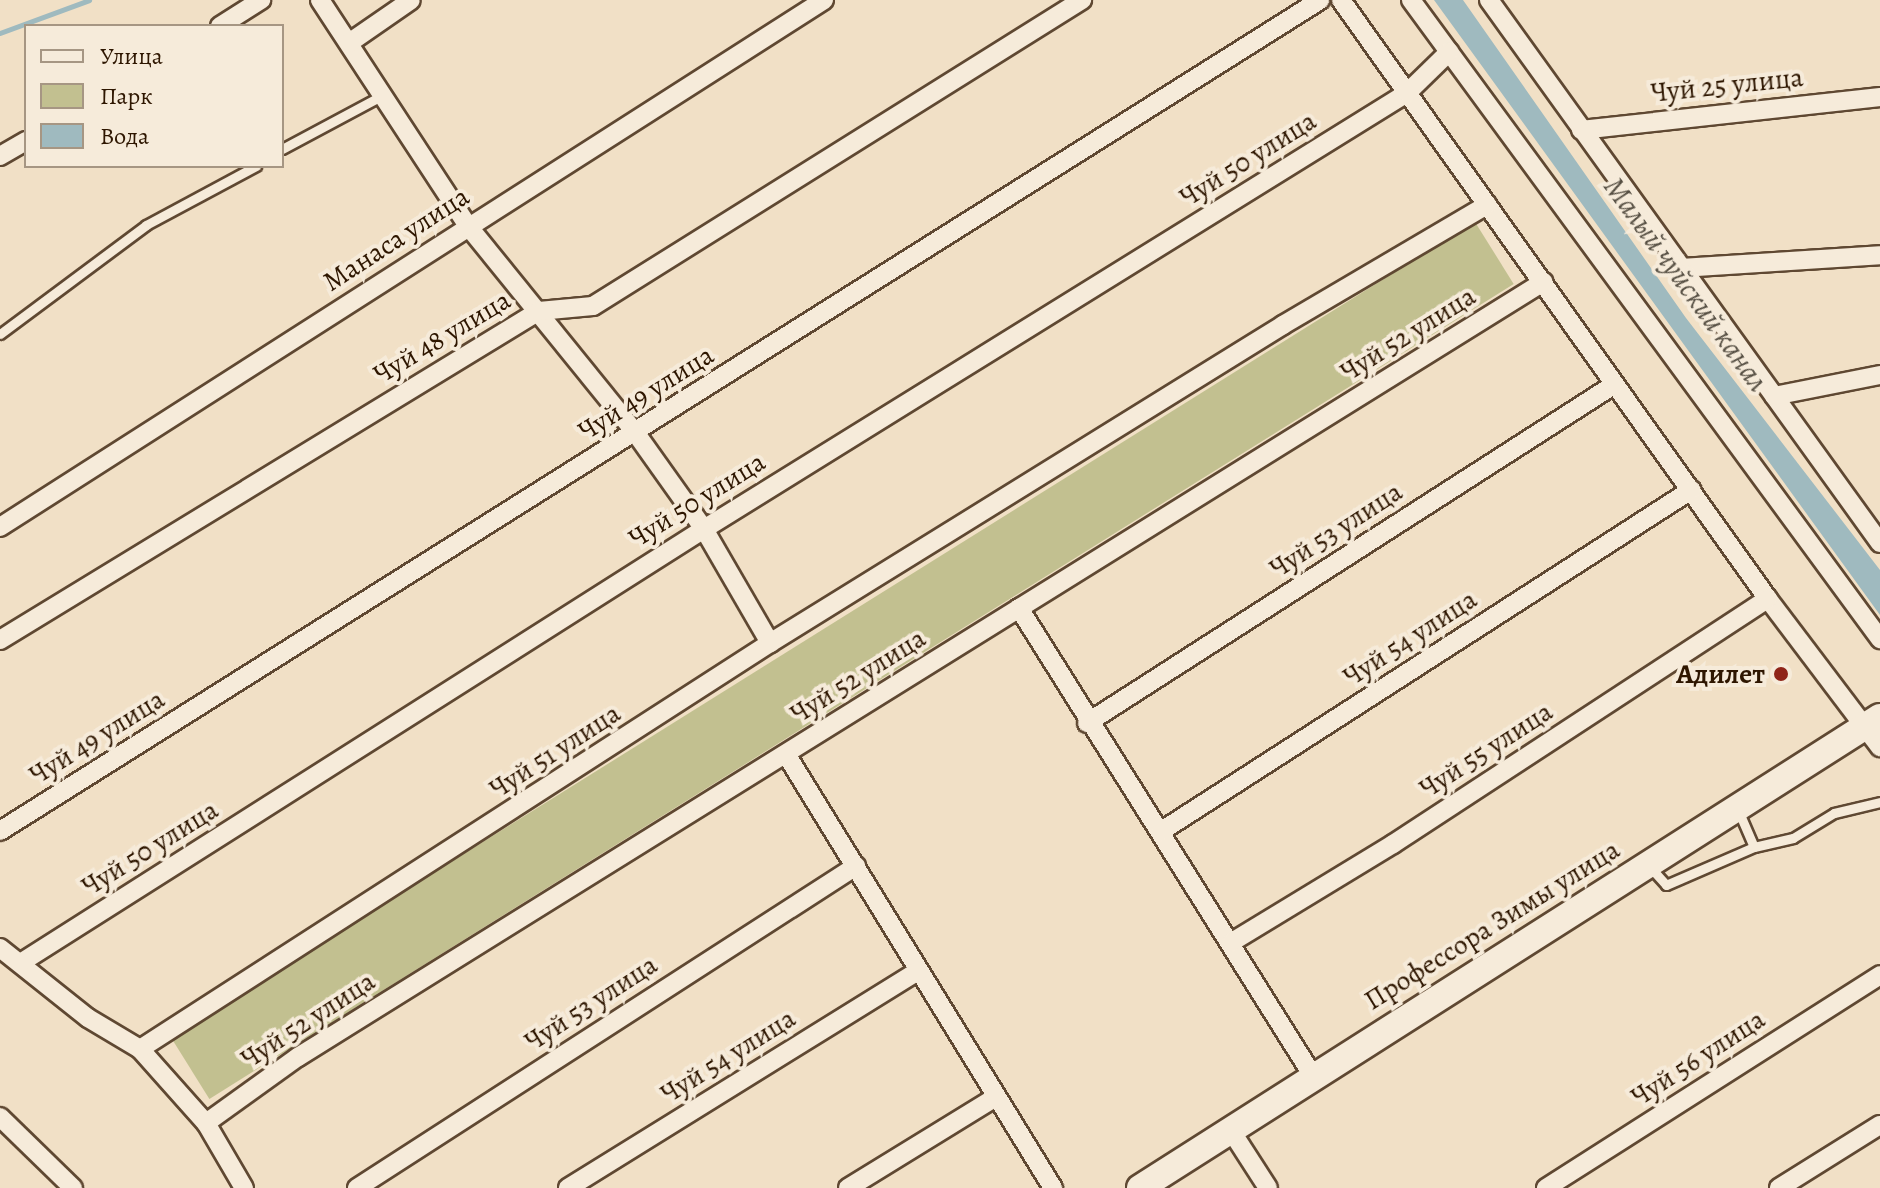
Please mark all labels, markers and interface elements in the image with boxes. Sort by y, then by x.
legend [24,24,284,168]
text: Улица [100,40,163,72]
street label: Чуй 25 улица [1649,60,1805,110]
text: Парк [100,80,153,112]
street label: Чуй 50 улица [1174,104,1322,214]
text: Вода [100,120,149,152]
water label: Малый чуйский канал [1596,170,1776,398]
street label: Манаса улица [317,179,475,299]
street label: Чуй 52 улица [1334,279,1482,389]
street label: Чуй 48 улица [367,283,517,391]
street label: Чуй 49 улица [572,338,720,448]
street label: Чуй 50 улица [623,445,771,555]
street label: Чуй 53 улица [1263,475,1409,585]
street label: Чуй 54 улица [1337,582,1483,694]
street label: Чуй 52 улица [784,621,932,731]
place label: Адилет [1676,657,1765,691]
marker: Адилет [1772,665,1790,683]
street label: Чуй 49 улица [23,682,171,792]
street label: Чуй 55 улица [1413,695,1559,805]
street label: Чуй 51 улица [483,696,627,806]
street label: Чуй 50 улица [76,793,224,903]
street label: Профессора Зимы улица [1358,833,1626,1017]
street label: Чуй 53 улица [518,948,664,1058]
street label: Чуй 52 улица [235,964,381,1076]
street label: Чуй 54 улица [655,1001,801,1111]
street label: Чуй 56 улица [1625,1002,1771,1114]

